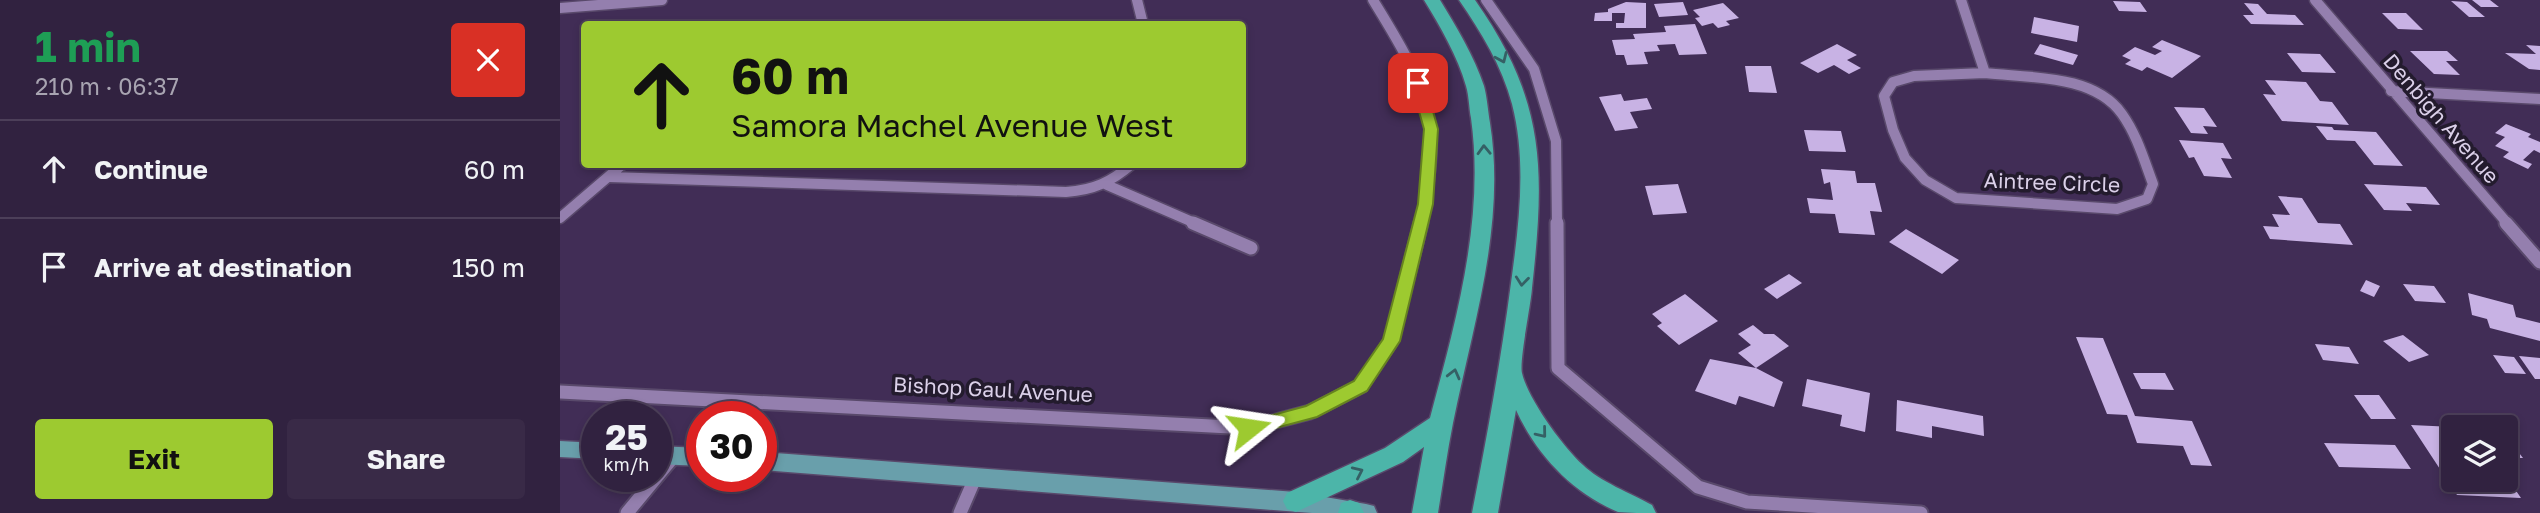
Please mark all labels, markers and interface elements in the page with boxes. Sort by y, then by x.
text: 1 min [35,21,141,71]
button: close [451,23,525,97]
text: 60 m [731,46,849,105]
street label: Denbigh Avenue [2378,48,2505,189]
icon: ahead [616,49,707,140]
one-way arrow [1494,51,1508,64]
pin [1388,53,1448,113]
icon: arrive [1399,64,1437,102]
text: 210 m · 06:37 [35,72,179,100]
text: Samora Machel Avenue West [731,106,1174,144]
one-way arrow [1477,144,1492,155]
icon: ahead [35,150,73,188]
text: Continue [94,154,208,185]
text: 60 m [464,154,525,185]
street label: Aintree Circle [1983,167,2121,197]
icon: arrive [35,248,73,286]
text: Arrive at destination [94,252,352,283]
text: 150 m [452,252,525,283]
one-way arrow [1515,276,1530,287]
one-way arrow [1446,368,1460,380]
street label: Bishop Gaul Avenue [893,371,1094,407]
position arrow [1212,391,1286,465]
speed limit sign: 30 [686,401,777,492]
map controls [2441,415,2518,492]
button: layers [2441,415,2518,492]
text: 25 [605,416,648,458]
button: Exit [35,419,273,499]
button: Share [287,419,525,499]
one-way arrow [1533,425,1546,437]
text: km/h [604,453,649,475]
one-way arrow [1351,466,1363,480]

